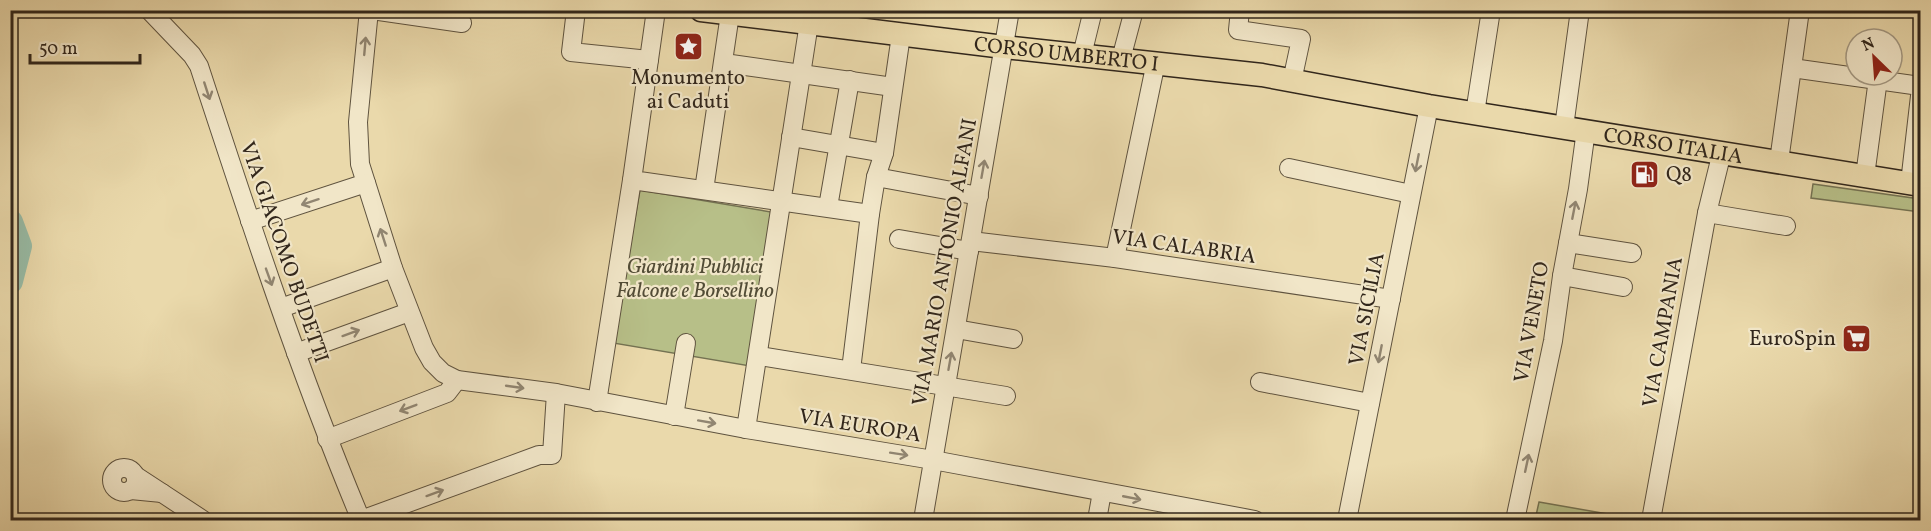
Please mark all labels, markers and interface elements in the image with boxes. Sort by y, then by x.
scale bar [30,27,140,65]
north arrow [1844,27,1904,87]
place icon: Monumento ai Caduti [672,30,704,62]
street label: CORSO UMBERTO I [972,30,1160,80]
text: N [1859,33,1879,58]
text: 50 m [39,37,78,62]
one-way arrow [360,37,371,57]
place label: Monumento ai Caduti [631,64,745,117]
one-way arrow [202,81,213,100]
street label: VIA MARIO ANTONIO ALFANI [906,116,985,408]
street label: CORSO ITALIA [1601,121,1745,172]
street label: VIA GIACOMO BUDETTI [232,138,335,367]
one-way arrow [1411,153,1422,172]
fuel station icon: Q8 [1629,158,1661,190]
one-way arrow [978,160,989,179]
place label: Q8 [1666,161,1692,190]
one-way arrow [301,197,320,208]
one-way arrow [1569,200,1580,220]
street label: VIA CALABRIA [1110,223,1258,272]
one-way arrow [377,228,388,247]
street label: VIA SICILIA [1342,250,1393,368]
park label: Giardini Pubblici Falcone e Borsellino [616,253,774,306]
street label: VIA CAMPANIA [1636,255,1691,410]
street label: VIA VENETO [1508,259,1557,385]
one-way arrow [265,267,276,285]
supermarket icon: EuroSpin [1841,322,1873,354]
place label: EuroSpin [1749,325,1836,354]
one-way arrow [341,327,359,338]
one-way arrow [1374,344,1385,364]
one-way arrow [945,352,956,371]
one-way arrow [505,382,524,393]
one-way arrow [400,403,418,414]
street label: VIA EUROPA [797,403,923,450]
one-way arrow [697,417,716,428]
one-way arrow [889,449,909,460]
one-way arrow [1522,454,1533,474]
one-way arrow [425,486,444,497]
one-way arrow [1122,493,1142,504]

